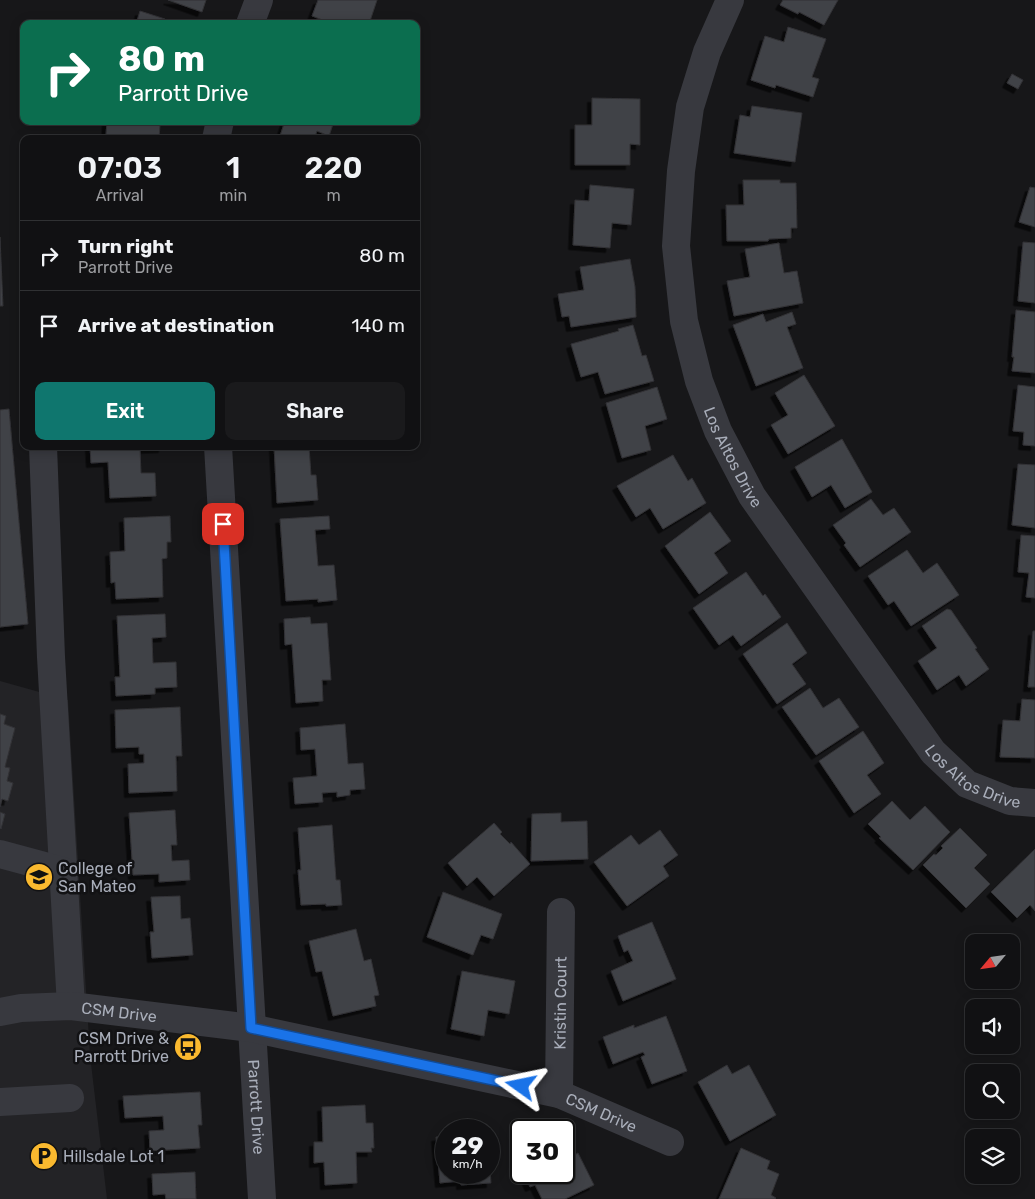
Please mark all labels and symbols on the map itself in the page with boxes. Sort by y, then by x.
street label: Los Altos Drive [700,404,767,511]
pin [202,503,244,545]
street label: Los Altos Drive [921,741,1021,811]
place label: College of San Mateo [58,859,136,896]
school or university icon: College of San Mateo [24,862,54,892]
north arrow [965,934,1020,989]
street label: Kristin Court [550,956,570,1050]
street label: CSM Drive [80,998,158,1026]
place label: CSM Drive & Parrott Drive [74,1029,169,1066]
bus stop icon: CSM Drive & Parrott Drive [173,1032,203,1062]
street label: Parrott Drive [244,1059,269,1155]
position arrow [494,1059,546,1111]
street label: CSM Drive [563,1089,640,1136]
speed limit sign: 30 [510,1119,575,1184]
parking icon: Hillsdale Lot 1 [29,1141,59,1171]
place label: Hillsdale Lot 1 [63,1147,164,1166]

